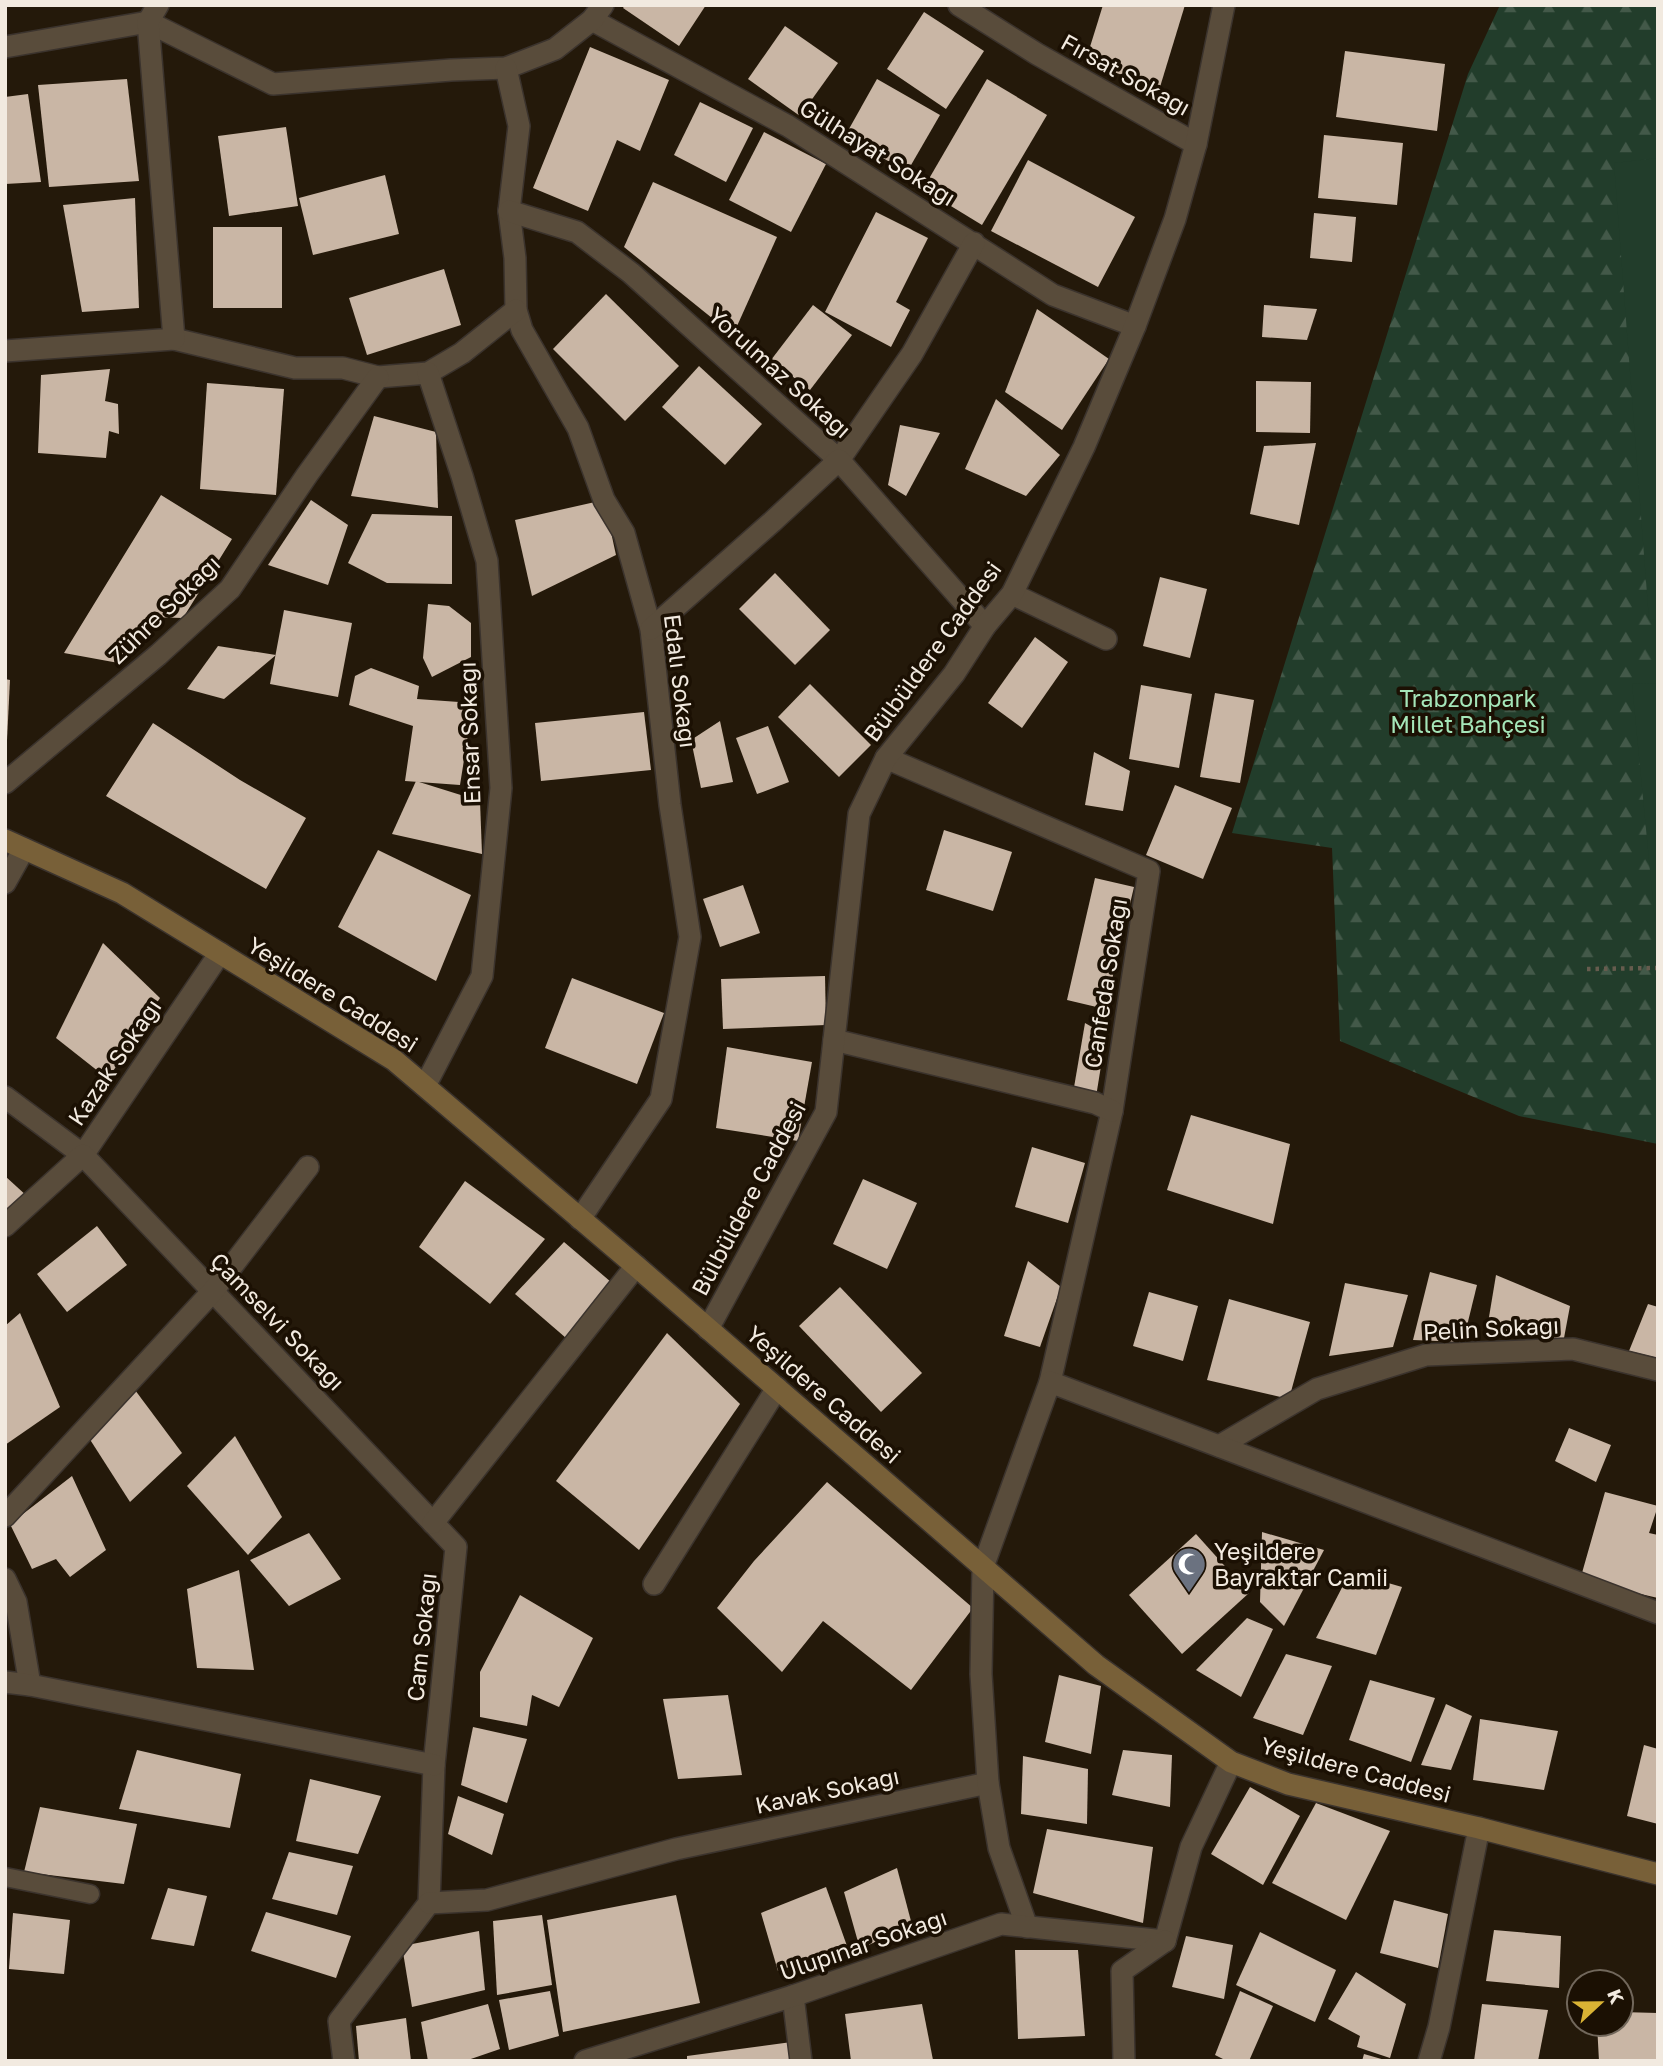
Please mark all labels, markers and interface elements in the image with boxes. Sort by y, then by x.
street label: Fırsat Sokağı [1057,27,1195,121]
street label: Gülhayat Sokağı [795,93,961,211]
street label: Yorulmaz Sokağı [703,301,857,443]
street label: Zühre Sokağı [103,549,225,669]
street label: Bülbüldere Caddesi [857,555,1007,747]
street label: Edalı Sokağı [659,612,703,750]
street label: Ensar Sokağı [453,661,485,805]
park label: Trabzonpark Millet Bahçesi [1390,684,1546,738]
street label: Canfeda Sokağı [1078,896,1132,1070]
street label: Yeşildere Caddesi [243,930,423,1058]
street label: Kazak Sokağı [61,993,167,1131]
street label: Bülbüldere Caddesi [685,1096,811,1300]
street label: Çamselvi Sokağı [205,1246,351,1396]
street label: Pelin Sokağı [1422,1310,1560,1346]
street label: Yeşildere Caddesi [741,1319,907,1469]
place label: Yeşildere Bayraktar Camii [1214,1537,1388,1591]
mosque icon: Yeşildere Bayraktar Camii [1170,1545,1208,1594]
street label: Cam Sokağı [400,1571,442,1703]
street label: Yeşildere Caddesi [1258,1730,1454,1808]
street label: Kavak Sokağı [752,1761,902,1819]
street label: Ulupınar Sokağı [776,1902,950,1986]
north arrow [1565,1968,1635,2038]
text: K [1603,1986,1630,2007]

